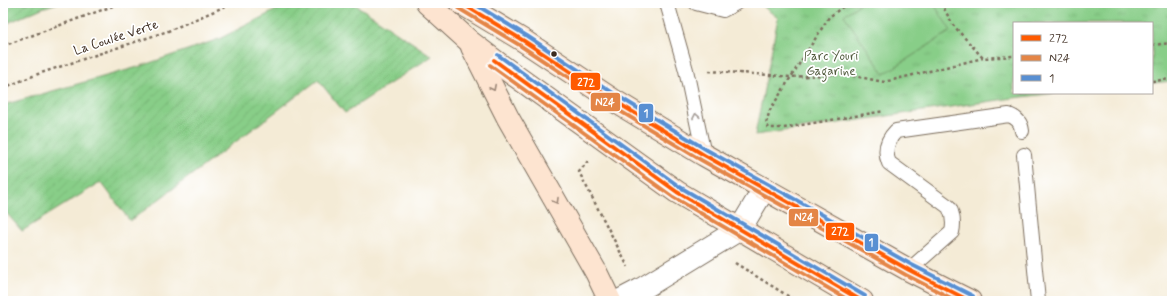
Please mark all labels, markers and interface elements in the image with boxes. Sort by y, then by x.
street label: La Coulée Verte [71,16,161,60]
legend [1013,22,1153,94]
text: 272 [1049,31,1068,47]
park label: Parc Youri Gagarine [804,48,858,82]
unlabelled marker [549,49,559,59]
text: N24 [1049,51,1070,67]
text: 1 [1049,71,1054,87]
line badge: 272 [570,72,601,91]
text: 272 [577,76,595,90]
one-way arrow [488,84,496,91]
line badge: N24 [590,92,621,112]
text: N24 [595,96,615,110]
line badge: 1 [638,103,654,123]
text: 1 [644,107,649,121]
one-way arrow [692,113,700,120]
one-way arrow [551,197,558,205]
line badge: N24 [788,208,819,227]
text: N24 [794,211,814,225]
line badge: 272 [825,222,855,241]
text: 272 [831,225,849,239]
line badge: 1 [864,233,879,252]
text: 1 [869,236,874,250]

